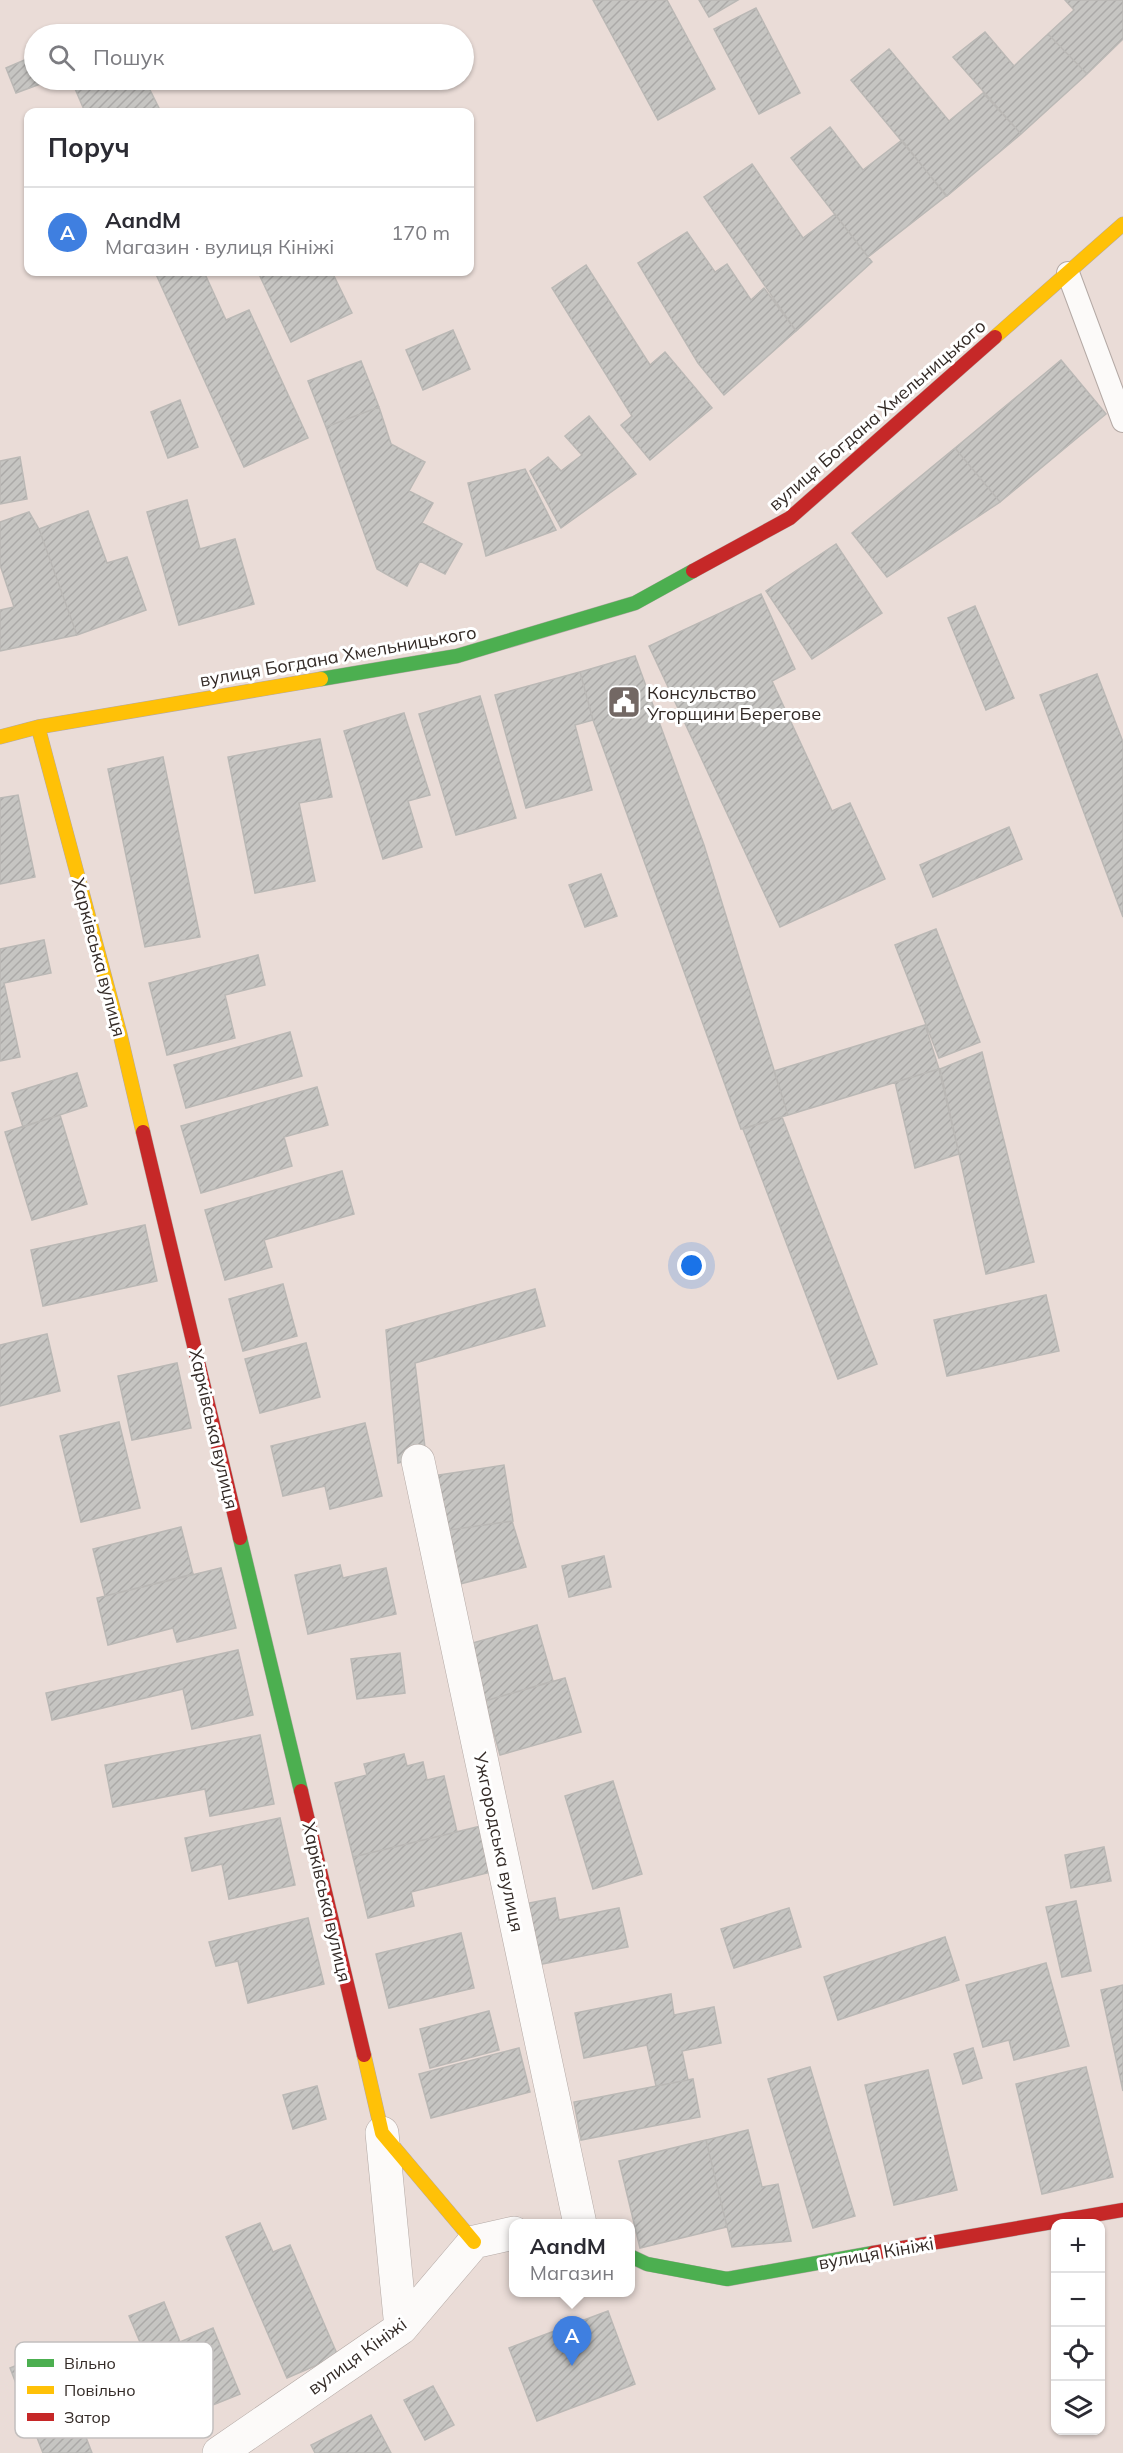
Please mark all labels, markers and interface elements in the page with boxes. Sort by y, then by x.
search box [24,24,474,90]
icon: search [45,41,78,74]
text: Пошук [93,43,164,71]
text: Поруч [48,131,130,164]
text: AandM [105,206,181,234]
text: A [60,220,75,245]
text: 170 m [391,220,450,245]
text: Магазин · вулиця Кініжі [105,234,334,259]
street label: вулиця Богдана Хмельницького [764,314,990,516]
street label: вулиця Богдана Хмельницького [198,620,478,692]
place label: Консульство Угорщини Берегове [646,681,821,725]
public building icon: Консульство Угорщини Берегове [606,684,642,720]
street label: Харківська вулиця [67,875,131,1039]
your location [677,1251,706,1280]
street label: Харківська вулиця [184,1347,244,1511]
street label: Ужгородська вулиця [469,1749,529,1934]
street label: Харківська вулиця [297,1820,357,1984]
popup [509,2219,635,2297]
map controls [1051,2219,1105,2435]
button: + [1051,2219,1105,2273]
text: AandM [530,2232,606,2260]
street label: вулиця Кініжі [817,2232,935,2274]
text: Магазин [530,2260,614,2285]
button: − [1051,2273,1105,2327]
street label: вулиця Кініжі [303,2312,411,2400]
pin: A [552,2316,592,2366]
button: locate [1051,2327,1105,2381]
legend [15,2342,213,2438]
text: Вільно [64,2353,116,2373]
text: Повільно [64,2380,135,2400]
button: layers [1051,2381,1105,2435]
text: Затор [64,2407,111,2427]

